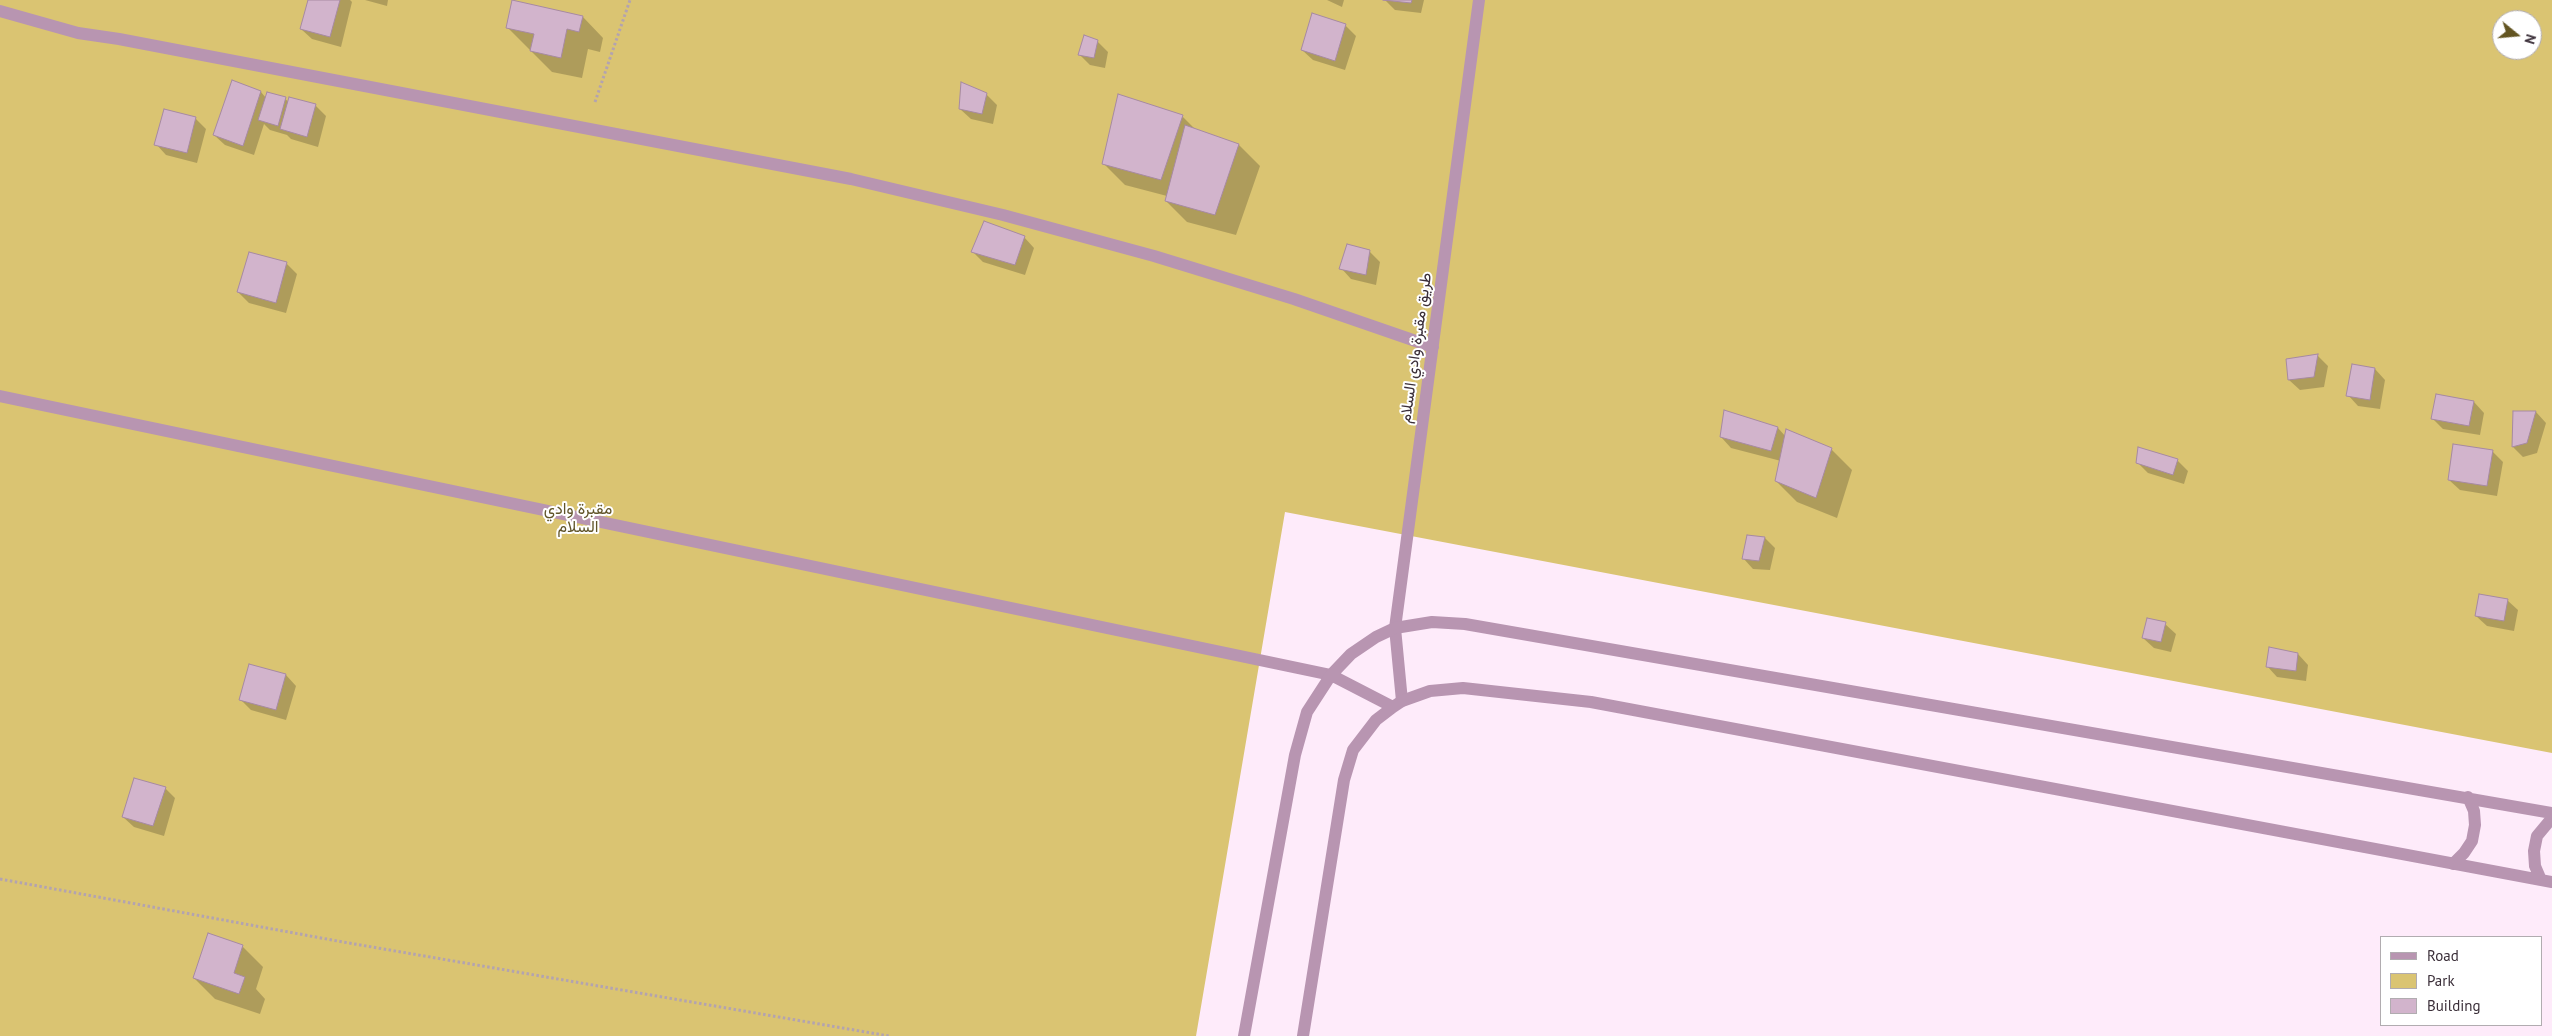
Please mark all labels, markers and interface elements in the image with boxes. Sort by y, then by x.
north arrow [2492,10,2542,60]
text: N [2520,32,2540,46]
street label: طريق مقبرة وادي السلام [1396,271,1436,425]
park label: مقبرة وادي السلام [544,499,612,537]
legend [2380,936,2542,1026]
text: Road [2427,946,2459,965]
text: Park [2427,971,2455,990]
text: Building [2427,996,2481,1015]

